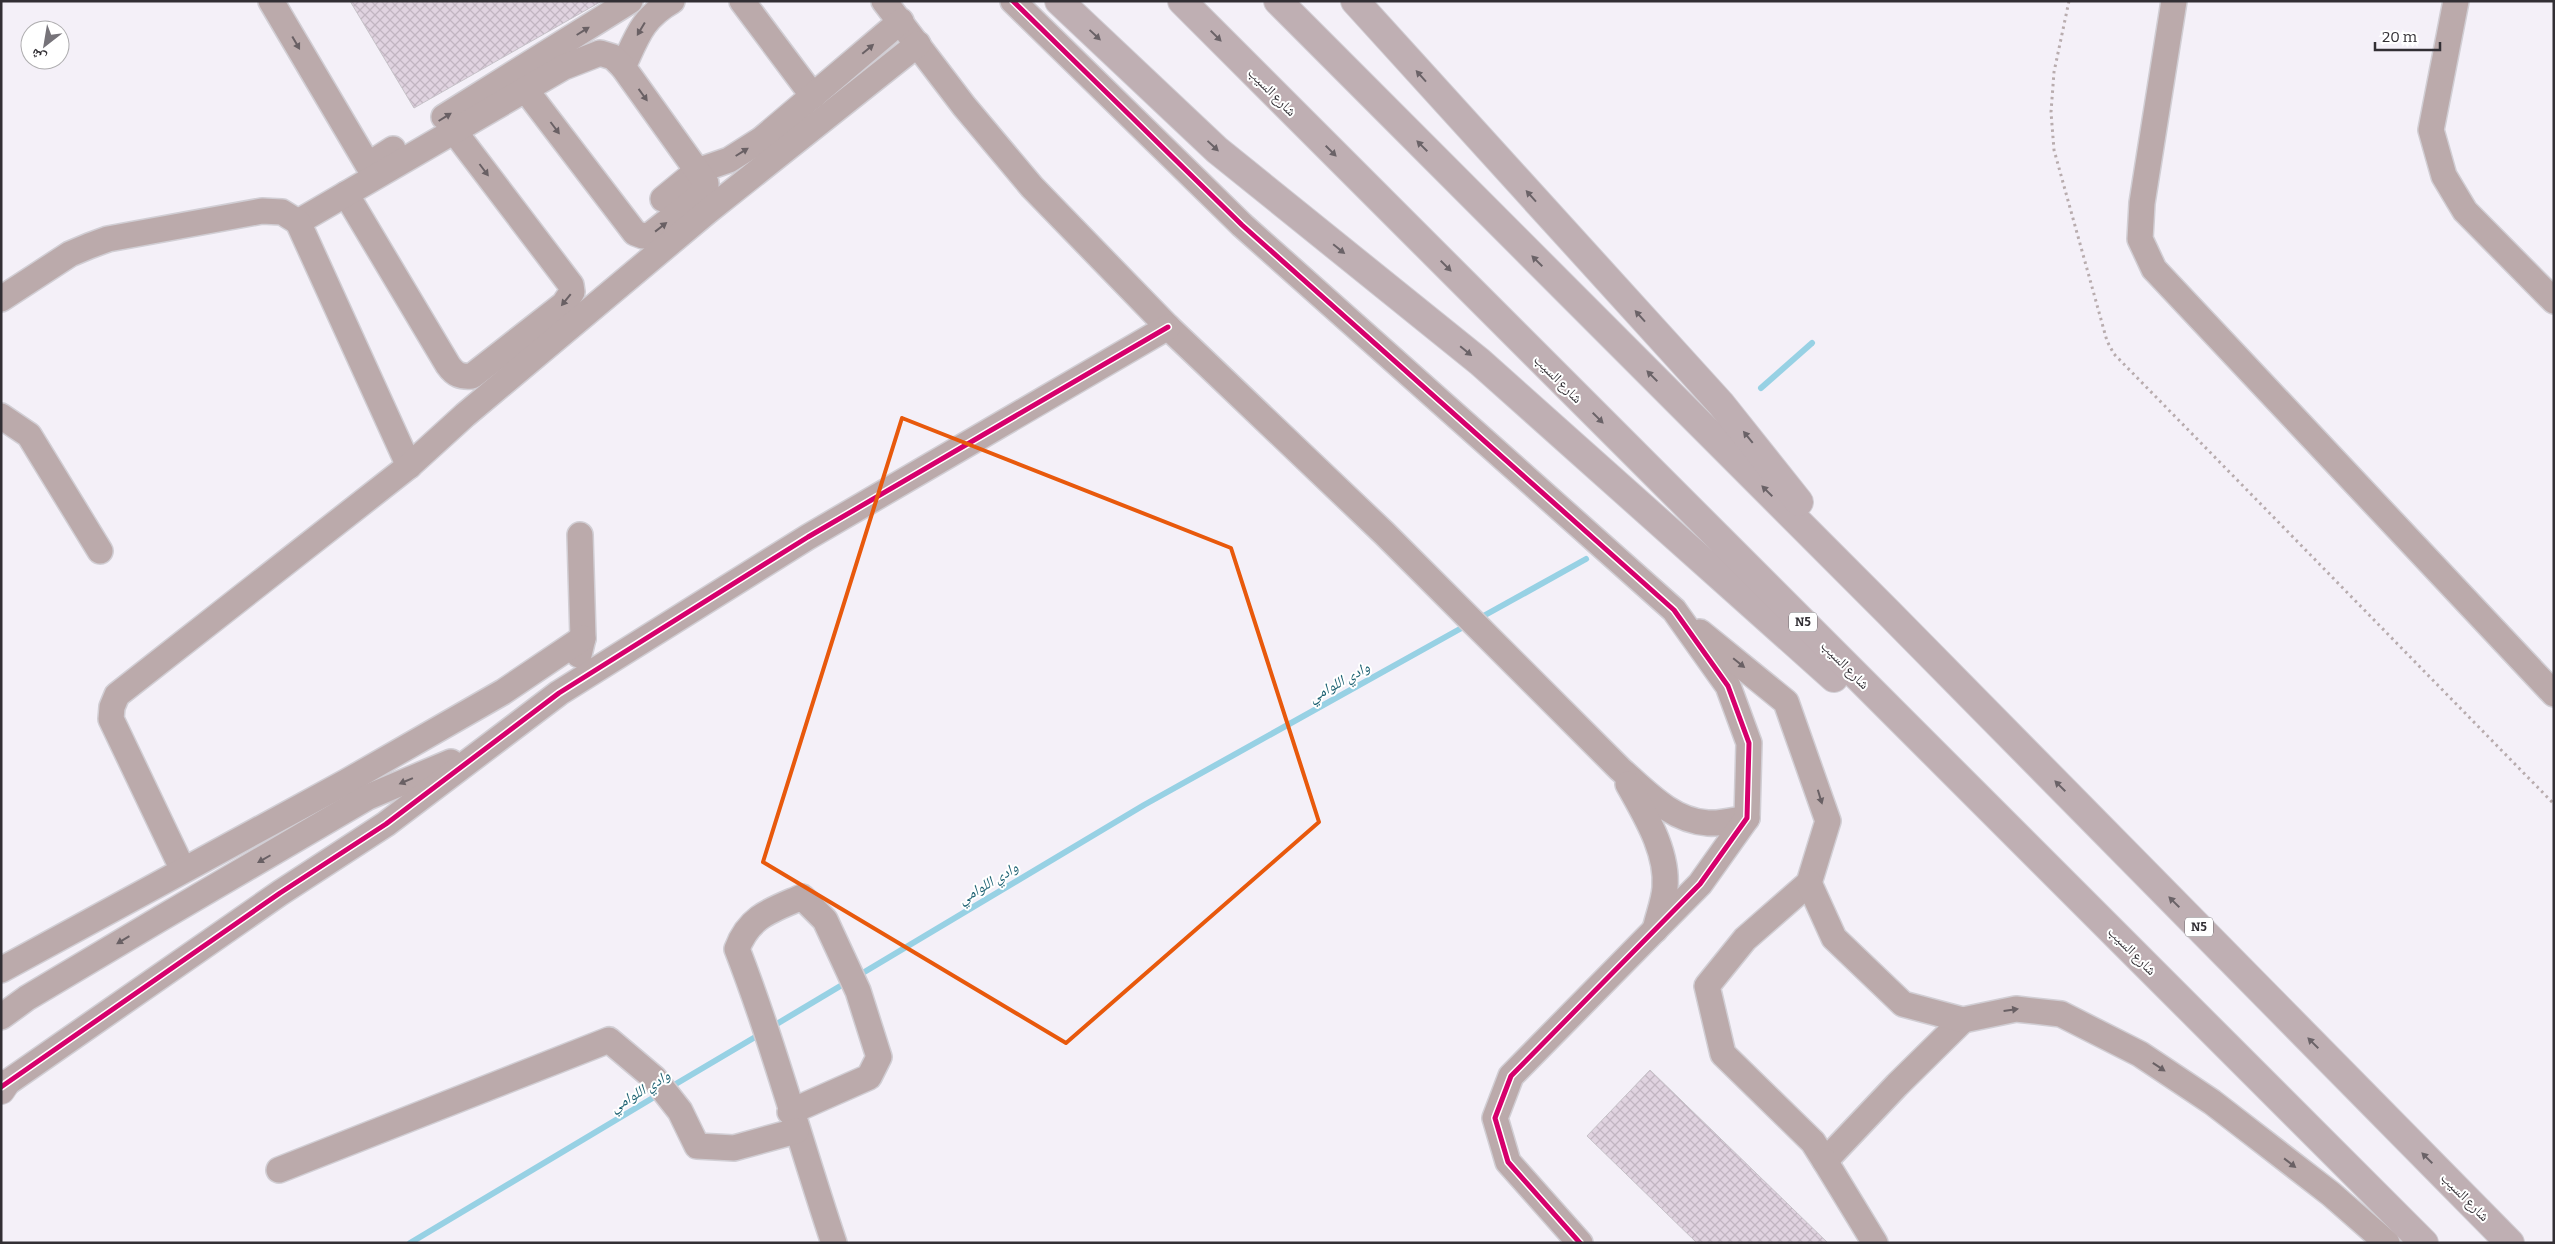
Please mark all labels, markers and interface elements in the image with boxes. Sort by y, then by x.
north arrow [20,20,70,70]
scale bar [2375,20,2440,52]
one-way arrow [637,22,646,35]
one-way arrow [576,26,589,36]
text: 20 m [2382,28,2418,46]
one-way arrow [1089,29,1101,41]
one-way arrow [1210,30,1222,42]
one-way arrow [291,37,300,50]
one-way arrow [861,44,874,55]
text: ش [28,45,49,67]
street label: شارع السيب [1244,64,1300,120]
one-way arrow [1415,70,1427,82]
one-way arrow [638,88,648,102]
one-way arrow [438,112,452,121]
one-way arrow [549,121,560,134]
one-way arrow [1207,140,1219,152]
one-way arrow [1417,140,1429,152]
one-way arrow [1325,145,1337,157]
one-way arrow [735,147,749,157]
one-way arrow [478,163,489,176]
one-way arrow [1525,190,1537,202]
one-way arrow [655,221,668,232]
one-way arrow [1333,243,1346,254]
one-way arrow [1531,255,1543,267]
one-way arrow [1440,260,1452,272]
one-way arrow [561,294,572,307]
one-way arrow [1634,310,1646,322]
one-way arrow [1459,345,1472,356]
street label: شارع السيب [1530,351,1586,407]
one-way arrow [1646,370,1658,382]
one-way arrow [1591,412,1603,424]
one-way arrow [1742,431,1753,444]
one-way arrow [1761,485,1773,497]
road number: N5 [1789,612,1817,632]
street label: شارع السيب [1817,637,1873,693]
water label: وادي اللوامي [1305,658,1374,709]
one-way arrow [1732,658,1745,669]
one-way arrow [398,777,413,785]
one-way arrow [2054,781,2066,793]
one-way arrow [1817,790,1825,805]
one-way arrow [257,854,270,863]
water label: وادي اللوامي [955,858,1023,910]
one-way arrow [2168,896,2180,908]
road number: N5 [2185,918,2213,936]
street label: شارع السيب [2104,923,2160,979]
one-way arrow [117,936,130,945]
one-way arrow [2003,1006,2019,1014]
one-way arrow [2307,1037,2319,1049]
one-way arrow [2152,1062,2166,1072]
water label: وادي اللوامي [607,1066,675,1118]
one-way arrow [2421,1152,2433,1164]
one-way arrow [2283,1157,2296,1168]
street label: شارع السيب [2437,1169,2493,1225]

